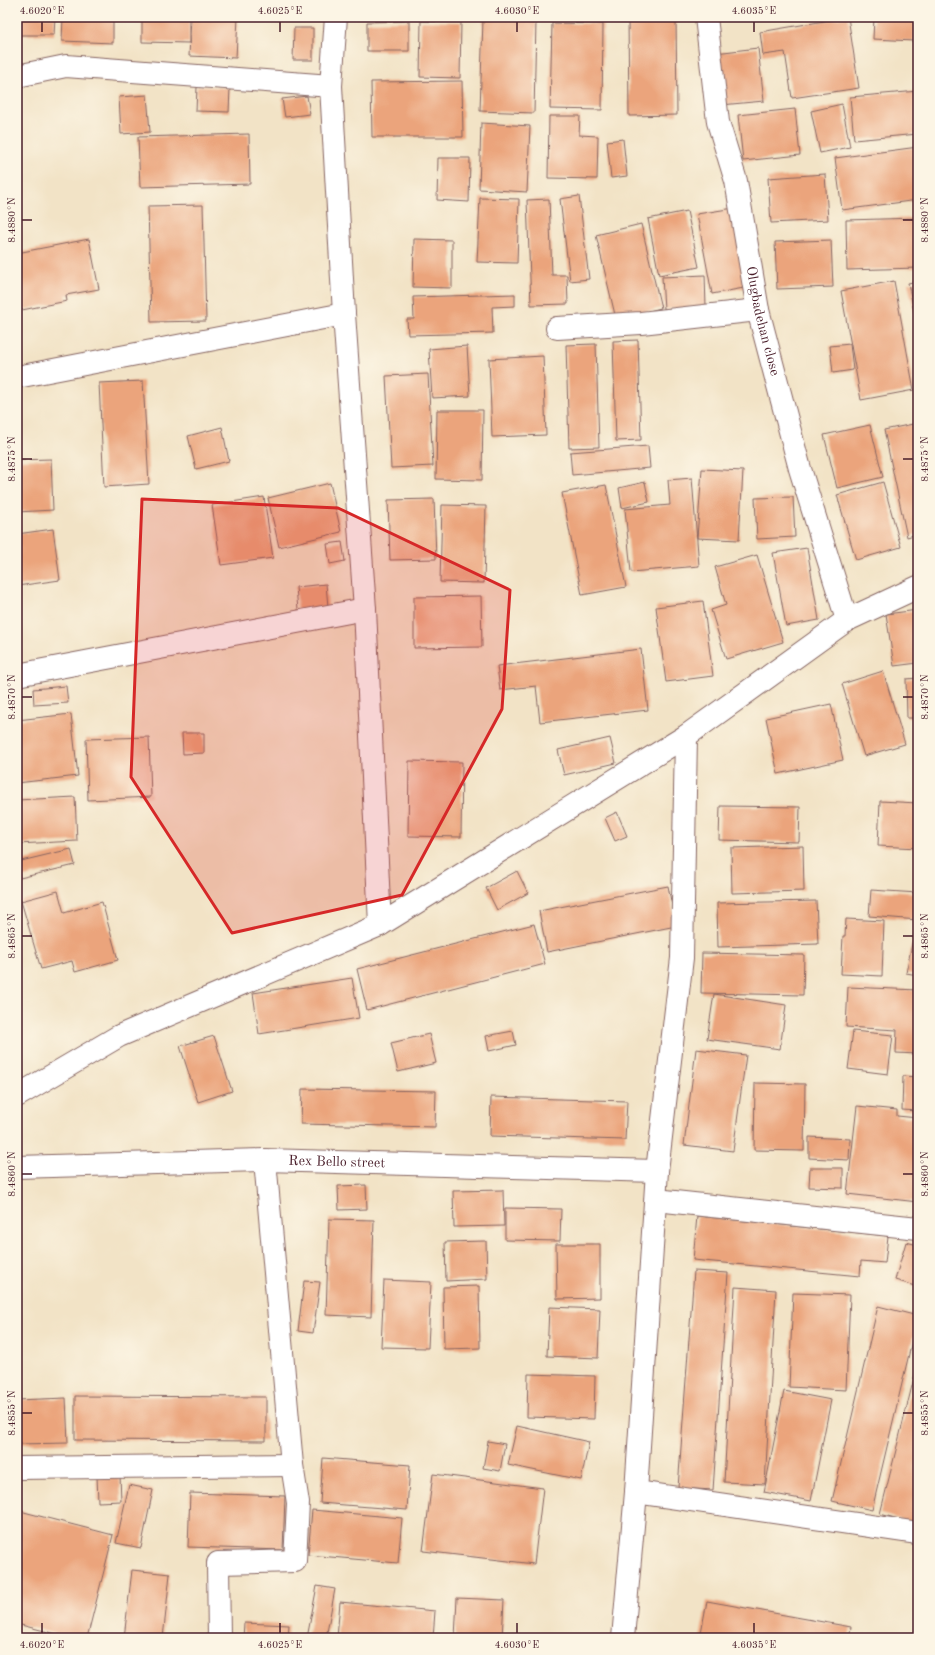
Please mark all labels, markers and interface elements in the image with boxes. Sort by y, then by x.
text: 4.6020°E [20,6,64,16]
text: 4.6025°E [258,6,302,16]
text: 4.6030°E [495,6,539,16]
text: 4.6035°E [732,6,776,16]
text: 8.4880°N [7,197,17,243]
text: 8.4880°N [920,197,930,243]
street label: Olugbadehan close [744,265,782,377]
text: 8.4875°N [7,436,17,482]
text: 8.4875°N [920,436,930,482]
text: 8.4870°N [7,674,17,720]
text: 8.4870°N [920,674,930,720]
text: 8.4865°N [7,913,17,959]
text: 8.4865°N [920,913,930,959]
text: 8.4860°N [7,1151,17,1197]
text: 8.4860°N [920,1151,930,1197]
street label: Rex Bello street [288,1154,386,1170]
text: 8.4855°N [7,1390,17,1436]
text: 8.4855°N [920,1390,930,1436]
text: 4.6020°E [20,1640,64,1650]
text: 4.6025°E [258,1640,302,1650]
text: 4.6030°E [495,1640,539,1650]
text: 4.6035°E [732,1640,776,1650]

